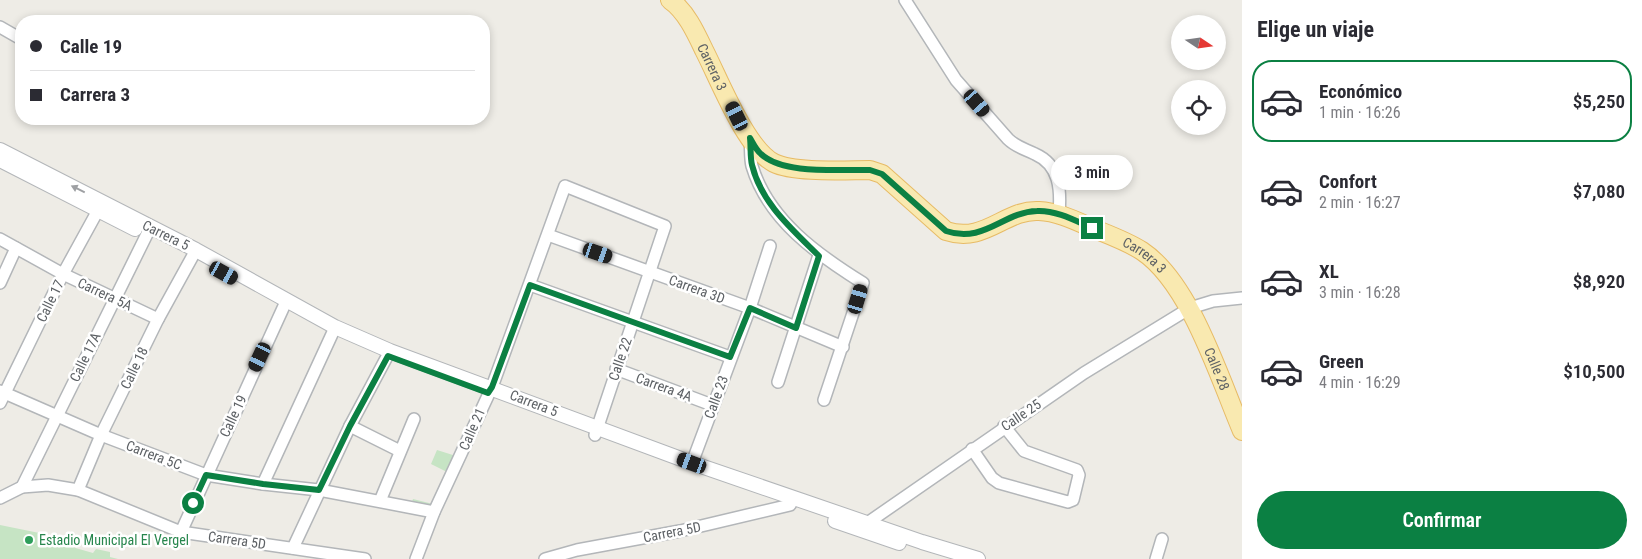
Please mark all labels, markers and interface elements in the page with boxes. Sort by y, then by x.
north arrow [1171,15,1226,70]
map controls [1171,15,1226,135]
text: Elige un viaje [1257,17,1374,42]
text: Calle 19 [60,35,122,58]
street label: Carrera 3 [694,41,730,93]
icon: car [1259,79,1304,124]
button: locate [1171,80,1226,135]
text: Económico [1319,80,1402,103]
text: Carrera 3 [60,83,130,106]
car [961,87,992,119]
text: $5,250 [1573,90,1625,113]
car [723,99,750,133]
text: 1 min · 16:26 [1319,103,1401,122]
callout: 3 min [1051,156,1133,190]
text: 3 min [1074,163,1110,182]
icon: car [1259,169,1304,214]
text: Confort [1319,170,1377,193]
text: $7,080 [1573,180,1625,203]
one-way arrow [71,185,85,193]
text: 2 min · 16:27 [1319,193,1401,212]
street label: Carrera 5 [140,217,192,253]
route end [1081,217,1103,239]
street label: Carrera 3 [1120,234,1170,276]
car [581,241,614,265]
car [207,259,240,287]
icon: car [1259,259,1304,304]
text: XL [1319,260,1339,283]
text: $8,920 [1573,270,1625,293]
street label: Carrera 3D [667,271,727,307]
street label: Carrera 5A [75,274,135,314]
street label: Calle 17 [33,277,67,325]
car [846,282,869,316]
text: 3 min · 16:28 [1319,283,1401,302]
street label: Calle 17A [66,330,104,384]
street label: Calle 22 [605,335,635,383]
car [246,340,273,374]
street label: Calle 18 [117,344,151,392]
street label: Calle 28 [1201,345,1233,393]
icon: car [1259,349,1304,394]
text: Green [1319,350,1364,373]
text: $10,500 [1563,360,1625,383]
street label: Carrera 4A [634,369,694,405]
street label: Calle 23 [701,373,731,421]
text: 4 min · 16:29 [1319,373,1401,392]
street label: Carrera 5 [508,386,560,420]
street label: Calle 19 [216,392,250,440]
street label: Calle 25 [998,396,1044,434]
street label: Calle 21 [456,405,488,453]
street label: Carrera 5C [124,437,184,473]
car [675,451,708,475]
button: Confirmar [1257,491,1627,549]
route start [182,492,204,514]
street label: Carrera 5D [642,519,702,545]
street label: Carrera 5D [207,528,267,552]
place label: Estadio Municipal El Vergel [39,532,189,548]
marker: Estadio Municipal El Vergel [23,534,35,546]

